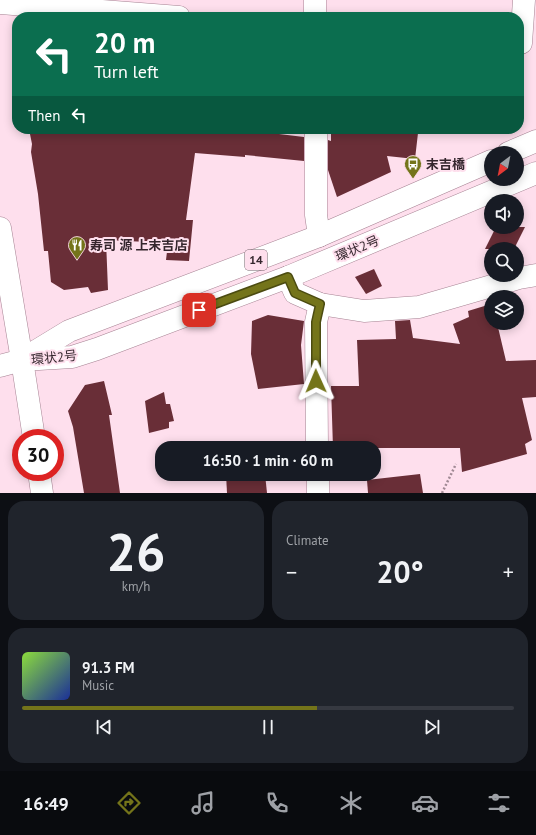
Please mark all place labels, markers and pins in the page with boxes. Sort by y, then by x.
bus stop icon: 末吉橋 [403,154,423,179]
place label: 末吉橋 [426,156,465,173]
restaurant icon: 寿司 源 上末吉店 [67,235,87,260]
place label: 寿司 源 上末吉店 [90,237,188,254]
pin [182,293,216,327]

